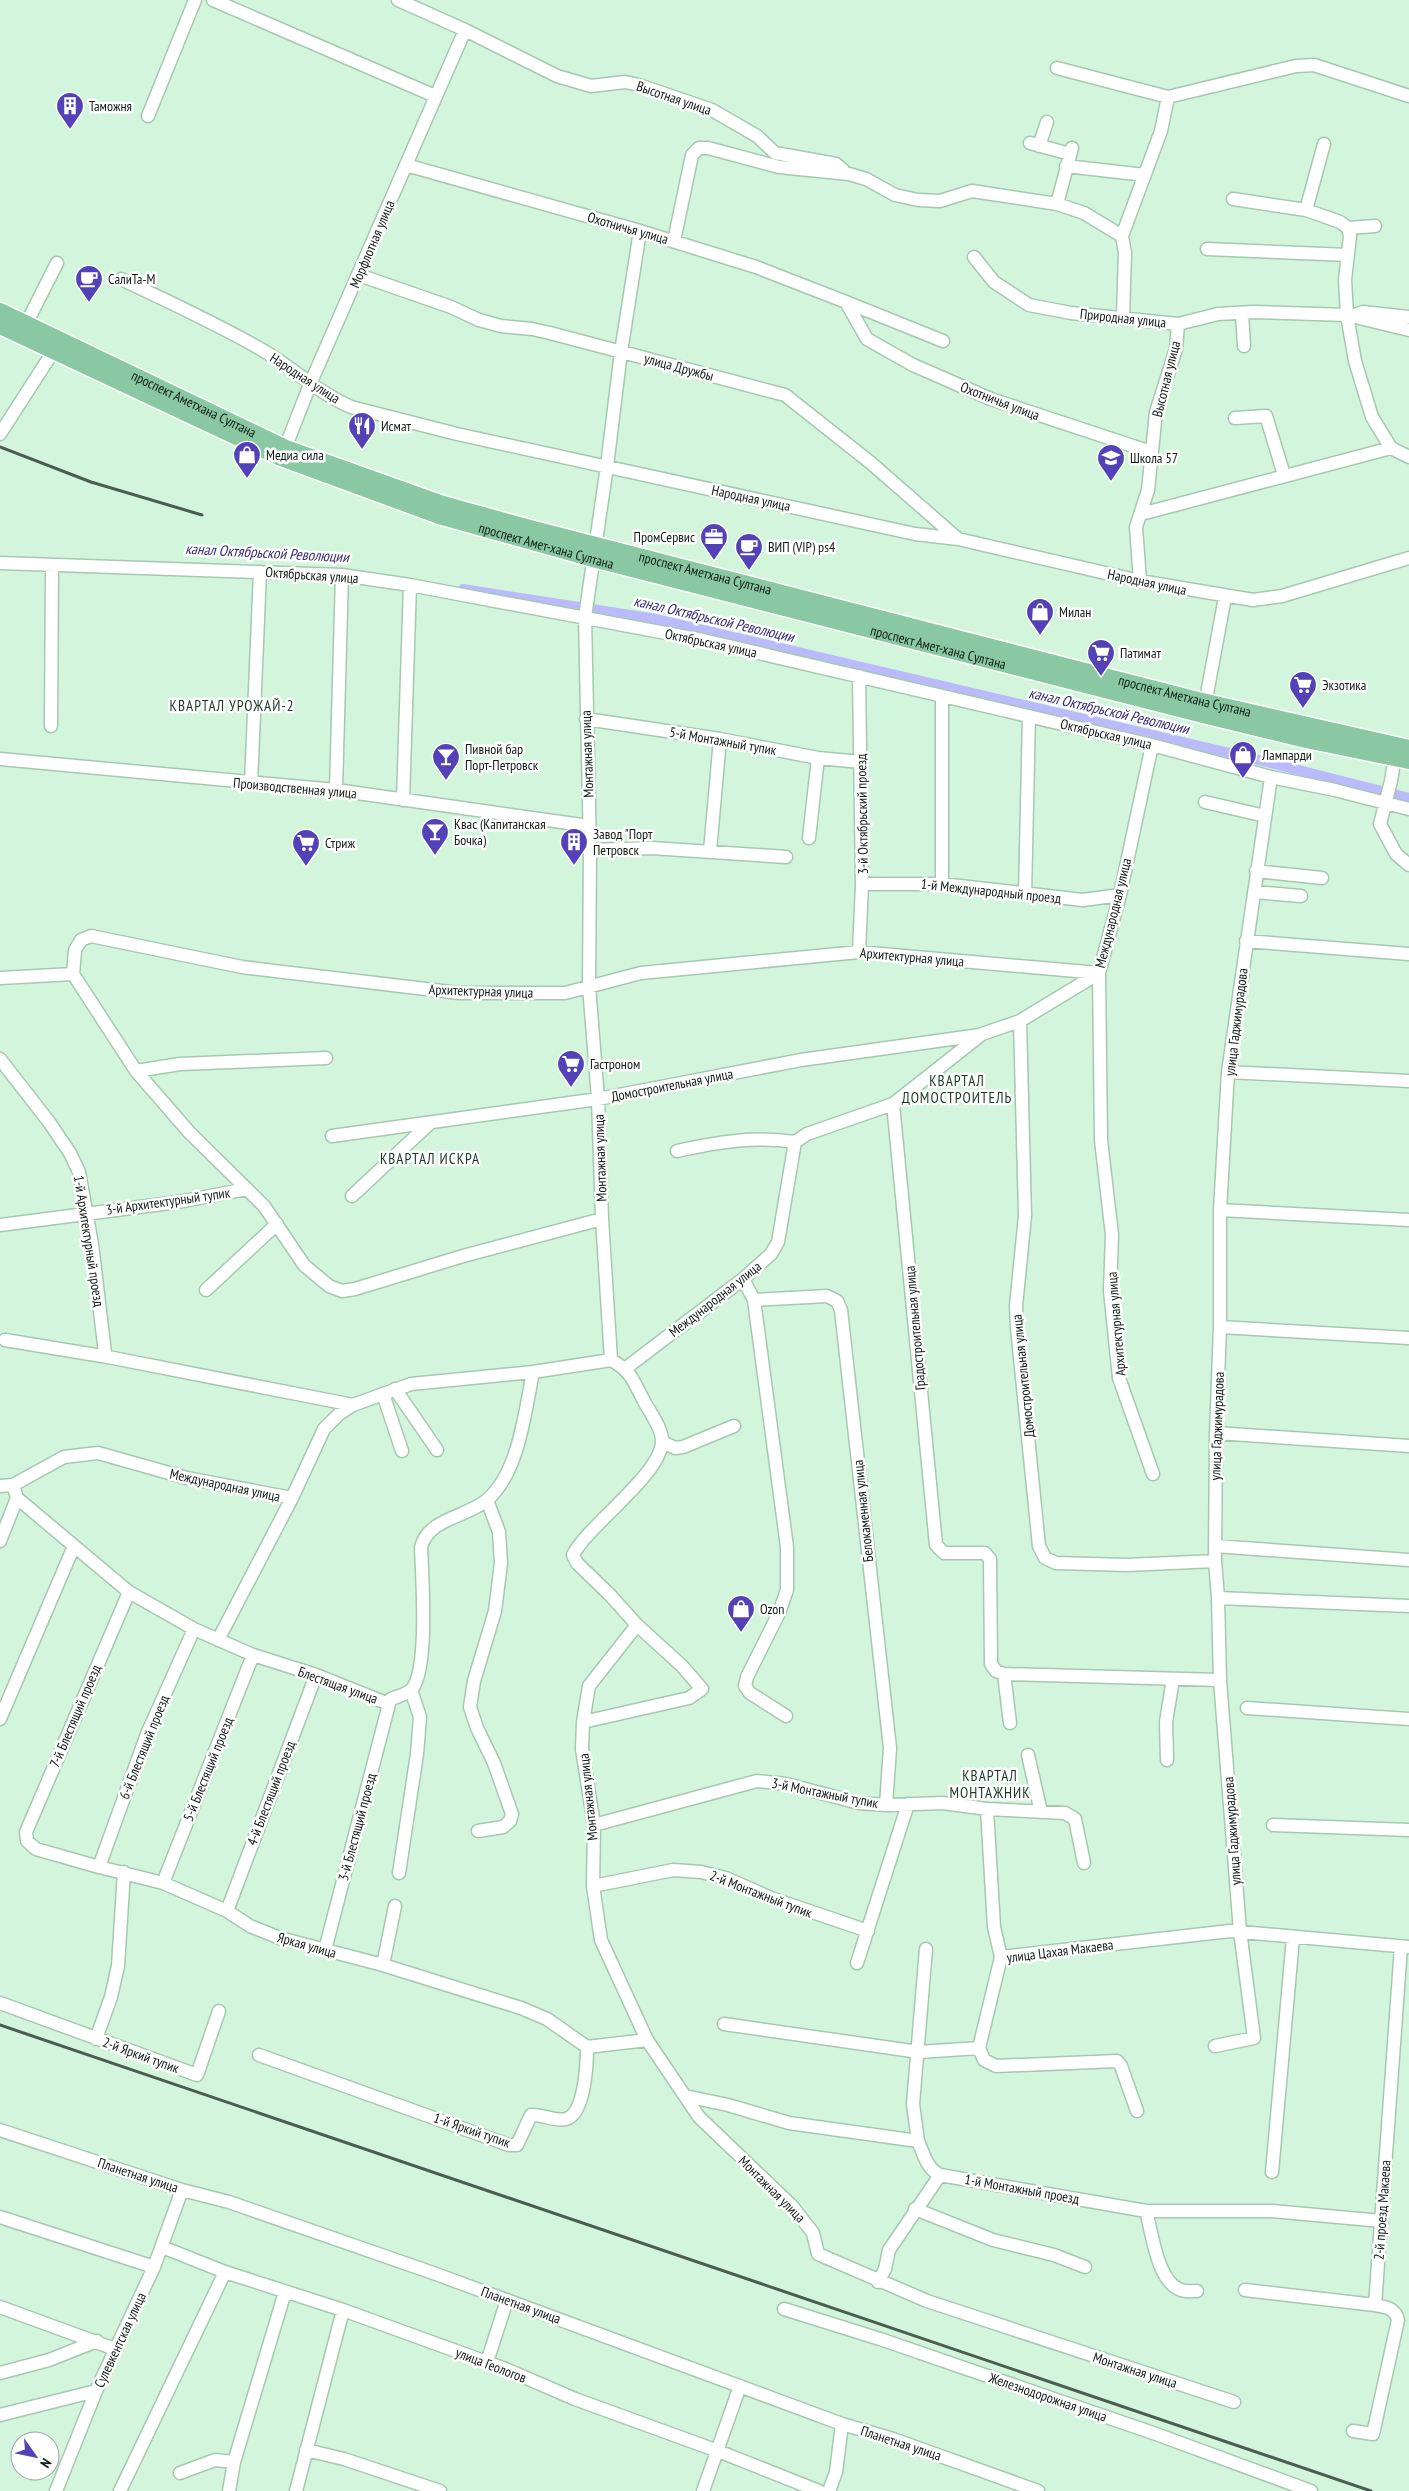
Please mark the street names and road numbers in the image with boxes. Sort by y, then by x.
street label: Высотная улица [634,77,714,119]
street label: Морфлотная улица [345,197,399,291]
street label: Охотничья улица [585,208,671,248]
street label: Природная улица [1079,305,1167,331]
street label: Высотная улица [1148,339,1184,419]
street label: Народная улица [267,349,343,407]
street label: улица Дружбы [642,349,716,385]
street label: проспект Аметхана Султана [129,366,259,441]
street label: Охотничья улица [958,378,1042,424]
street label: Народная улица [710,481,792,515]
street label: проспект Амет-хана Султана [477,519,616,573]
street label: проспект Аметхана Султана [637,547,773,599]
street label: Октябрьская улица [265,563,359,587]
street label: Народная улица [1106,565,1188,599]
street label: проспект Амет-хана Султана [868,621,1008,673]
street label: Октябрьская улица [663,624,759,662]
street label: проспект Аметхана Султана [1116,671,1253,721]
street label: Монтажная улица [576,710,598,798]
street label: Октябрьская улица [1058,715,1154,753]
street label: 5-й Монтажный тупик [668,723,778,759]
street label: 3-й Октябрьский проезд [852,754,872,874]
street label: Производственная улица [232,774,358,802]
street label: Международная улица [1091,856,1135,970]
street label: 1-й Международный проезд [920,875,1062,907]
street label: Архитектурная улица [859,943,965,971]
street label: улица Гаджимурадова [1220,967,1252,1077]
street label: Архитектурная улица [428,980,534,1002]
street label: Домостроительная улица [609,1064,735,1106]
street label: Монтажная улица [589,1114,611,1202]
street label: 1-й Архитектурный проезд [70,1174,108,1308]
street label: 3-й Архитектурный тупик [105,1183,232,1219]
street label: Международная улица [665,1257,765,1341]
street label: Градостроительная улица [901,1265,929,1391]
street label: Архитектурная улица [1102,1271,1130,1377]
street label: Домостроительная улица [1008,1313,1038,1439]
street label: улица Гаджимурадова [1206,1371,1228,1481]
street label: Белокаменная улица [849,1459,877,1563]
street label: Международная улица [168,1465,282,1505]
street label: 7-й Блестящий проезд [45,1662,105,1770]
street label: Блестящая улица [296,1662,380,1708]
street label: 6-й Блестящий проезд [115,1692,173,1802]
street label: 5-й Блестящий проезд [179,1714,237,1824]
street label: 4-й Блестящий проезд [243,1738,299,1848]
street label: Монтажная улица [574,1753,602,1841]
street label: 3-й Блестящий проезд [334,1771,380,1883]
street label: 3-й Монтажный тупик [770,1774,880,1812]
street label: улица Гаджимурадова [1219,1776,1245,1886]
street label: 2-й Монтажный тупик [707,1866,815,1922]
street label: Яркая улица [275,1928,339,1962]
street label: улица Цахая Макаева [1006,1936,1114,1966]
street label: 2-й Яркий тупик [100,2033,182,2077]
street label: 1-й Яркий тупик [431,2108,513,2152]
street label: Монтажная улица [735,2152,809,2226]
street label: Планетная улица [95,2154,181,2196]
street label: 2-й проезд Макаева [1370,2159,1394,2261]
street label: 1-й Монтажный проезд [963,2170,1081,2208]
street label: Планетная улица [479,2282,563,2328]
street label: Сулевкентская улица [90,2290,150,2390]
street label: улица Геологов [453,2343,529,2387]
street label: Монтажная улица [1091,2348,1179,2392]
street label: Железнодорожная улица [986,2368,1109,2426]
street label: Планетная улица [858,2422,944,2464]

